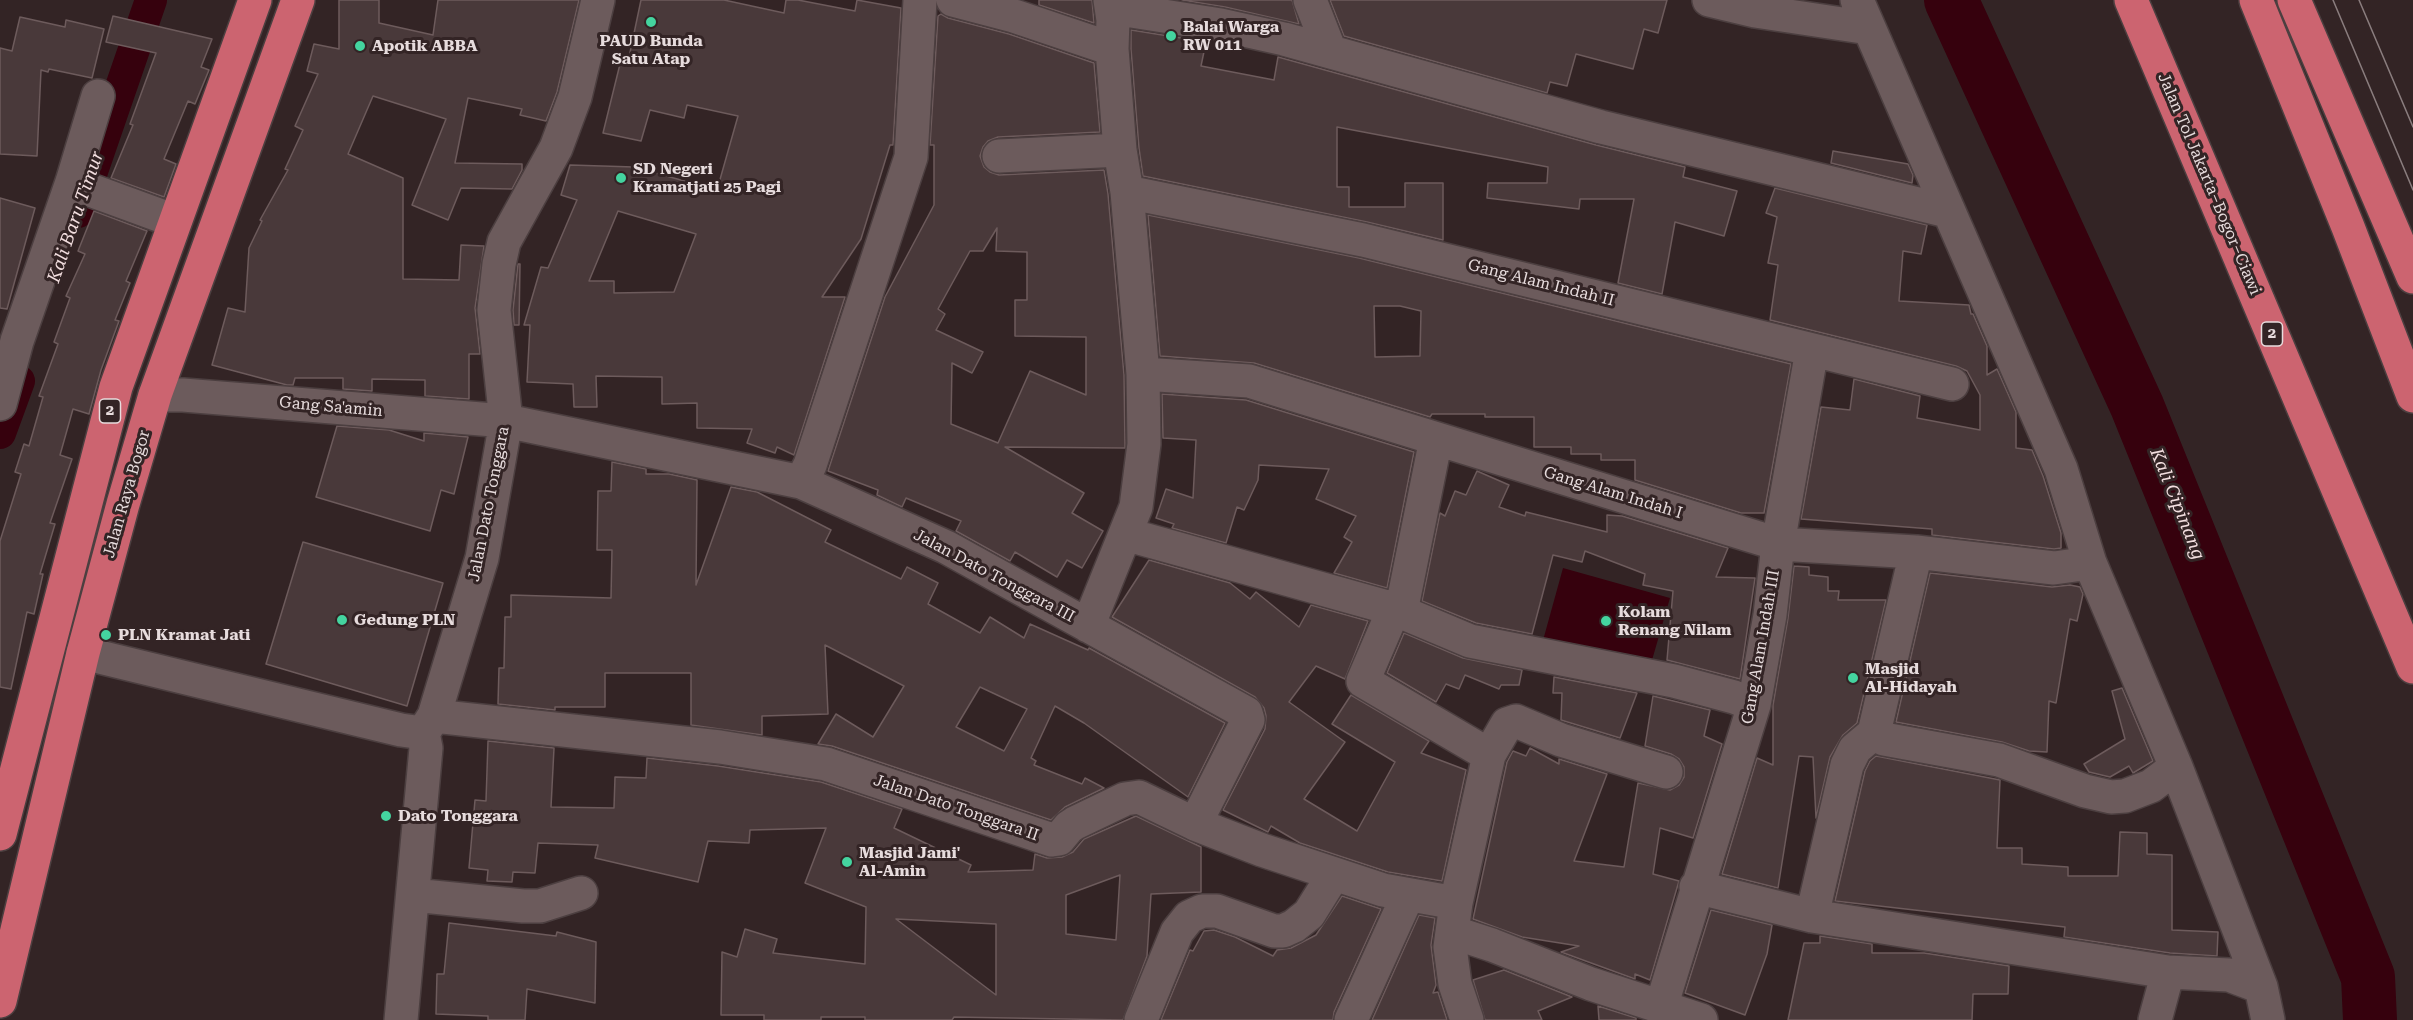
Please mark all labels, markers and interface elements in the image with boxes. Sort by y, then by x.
marker: PAUD Bunda Satu Atap [644,15,658,29]
place label: Balai Warga RW 011 [1183,17,1279,55]
marker: Balai Warga RW 011 [1164,29,1178,43]
place label: PAUD Bunda Satu Atap [599,31,703,69]
place label: Apotik ABBA [372,36,477,56]
marker: Apotik ABBA [353,39,367,53]
street label: Jalan Tol Jakarta–Bogor–Ciawi [2153,70,2265,298]
water label: Kali Baru Timur [43,148,109,286]
place label: SD Negeri Kramatjati 25 Pagi [633,159,781,197]
marker: SD Negeri Kramatjati 25 Pagi [614,171,628,185]
street label: Gang Alam Indah II [1466,256,1616,310]
road number: 2 [2262,322,2282,346]
street label: Gang Sa'amin [278,393,384,421]
road number: 2 [100,399,120,423]
street label: Jalan Dato Tonggara [465,425,513,583]
street label: Jalan Raya Bogor [100,428,154,560]
water label: Kali Cipinang [2145,445,2209,563]
street label: Gang Alam Indah I [1541,463,1685,523]
street label: Jalan Dato Tonggara III [910,525,1078,627]
street label: Gang Alam Indah III [1738,568,1784,726]
place label: Kolam Renang Nilam [1618,602,1731,640]
place label: Gedung PLN [354,610,455,630]
marker: Gedung PLN [335,613,349,627]
marker: Kolam Renang Nilam [1599,614,1613,628]
place label: PLN Kramat Jati [118,625,250,645]
marker: PLN Kramat Jati [99,628,113,642]
place label: Masjid Al-Hidayah [1865,659,1957,697]
marker: Masjid Al-Hidayah [1846,671,1860,685]
street label: Jalan Dato Tonggara II [871,771,1041,845]
place label: Dato Tonggara [398,806,518,826]
marker: Dato Tonggara [379,809,393,823]
place label: Masjid Jami' Al-Amin [859,843,961,881]
marker: Masjid Jami' Al-Amin [840,855,854,869]

